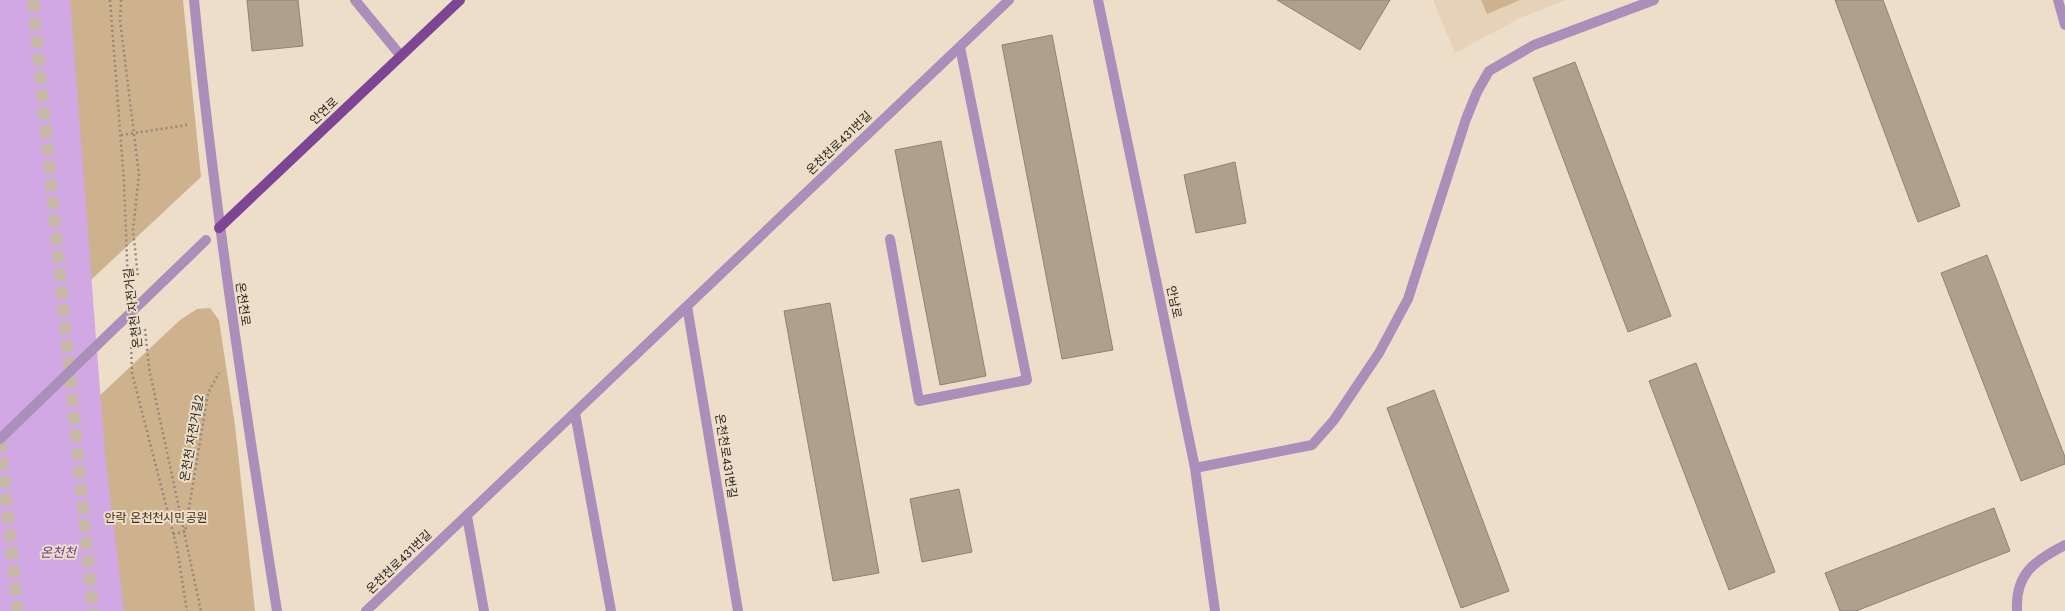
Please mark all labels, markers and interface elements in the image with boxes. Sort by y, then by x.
street label: 안연로 [306,93,342,129]
street label: 온천천로431번길 [802,107,876,179]
street label: 온천천 자전거길 [119,267,147,349]
street label: 온천천로 [231,281,255,327]
street label: 안남로 [1162,284,1186,320]
street label: 온천천 자전거길2 [176,393,209,483]
street label: 온천천로431번길 [710,413,742,499]
park label: 안락 온천천시민공원 [105,509,207,527]
street label: 온천천로431번길 [362,526,436,598]
water label: 온천천 [40,543,77,562]

